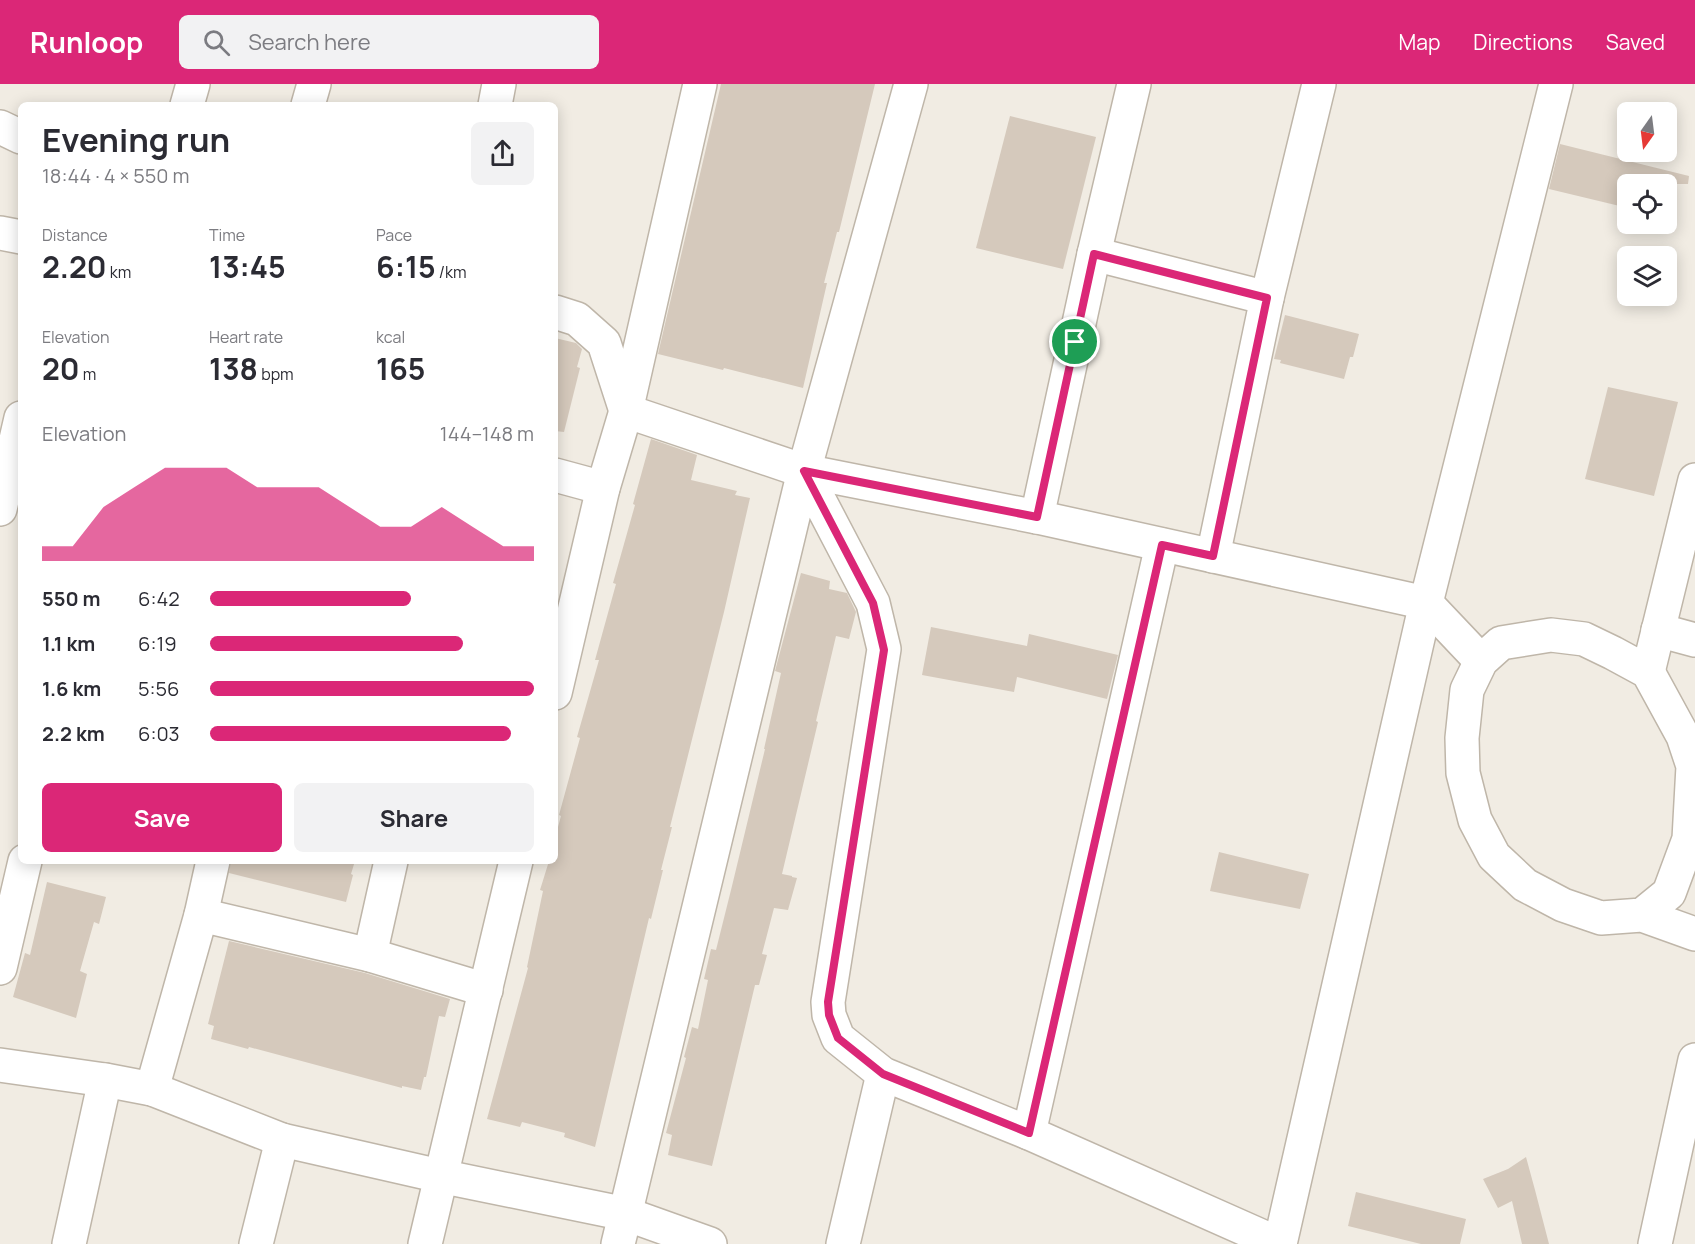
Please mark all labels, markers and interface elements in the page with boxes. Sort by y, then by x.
search box [179,15,599,69]
text: Runloop [30,23,143,61]
icon: search [200,26,233,59]
text: Search here [248,27,371,57]
text: Map [1399,28,1440,56]
text: Directions [1473,28,1573,56]
text: Saved [1606,28,1665,56]
north arrow [1617,102,1677,162]
map controls [1617,102,1677,306]
text: Evening run [42,117,230,162]
button: share [471,122,534,185]
text: 18:44 · 4 × 550 m [42,162,190,189]
button: locate [1617,174,1677,234]
text: Distance [42,224,108,246]
text: Time [209,224,245,246]
text: Pace [376,224,412,246]
text: 2.20 [42,246,107,287]
text: 13:45 [209,246,286,287]
text: 6:15 [376,246,436,287]
button: layers [1617,246,1677,306]
text: km [107,261,131,283]
text: /km [436,261,467,283]
pin [1049,316,1100,367]
icon: arrive [1058,325,1091,358]
text: Elevation [42,326,110,348]
text: Heart rate [209,326,283,348]
text: kcal [376,326,405,348]
text: 20 [42,348,80,389]
text: 138 [209,348,258,389]
text: 165 [376,348,425,389]
text: m [80,363,96,385]
text: bpm [258,363,294,385]
text: Elevation [42,420,126,447]
text: 144–148 m [440,420,534,447]
text: 550 m [42,585,101,612]
text: 6:42 [138,585,180,612]
text: 1.1 km [42,630,95,657]
text: 6:19 [138,630,177,657]
text: 1.6 km [42,675,101,702]
text: 5:56 [138,675,180,702]
text: 2.2 km [42,720,105,747]
text: 6:03 [138,720,180,747]
button: Save [42,783,282,852]
button: Share [294,783,534,852]

